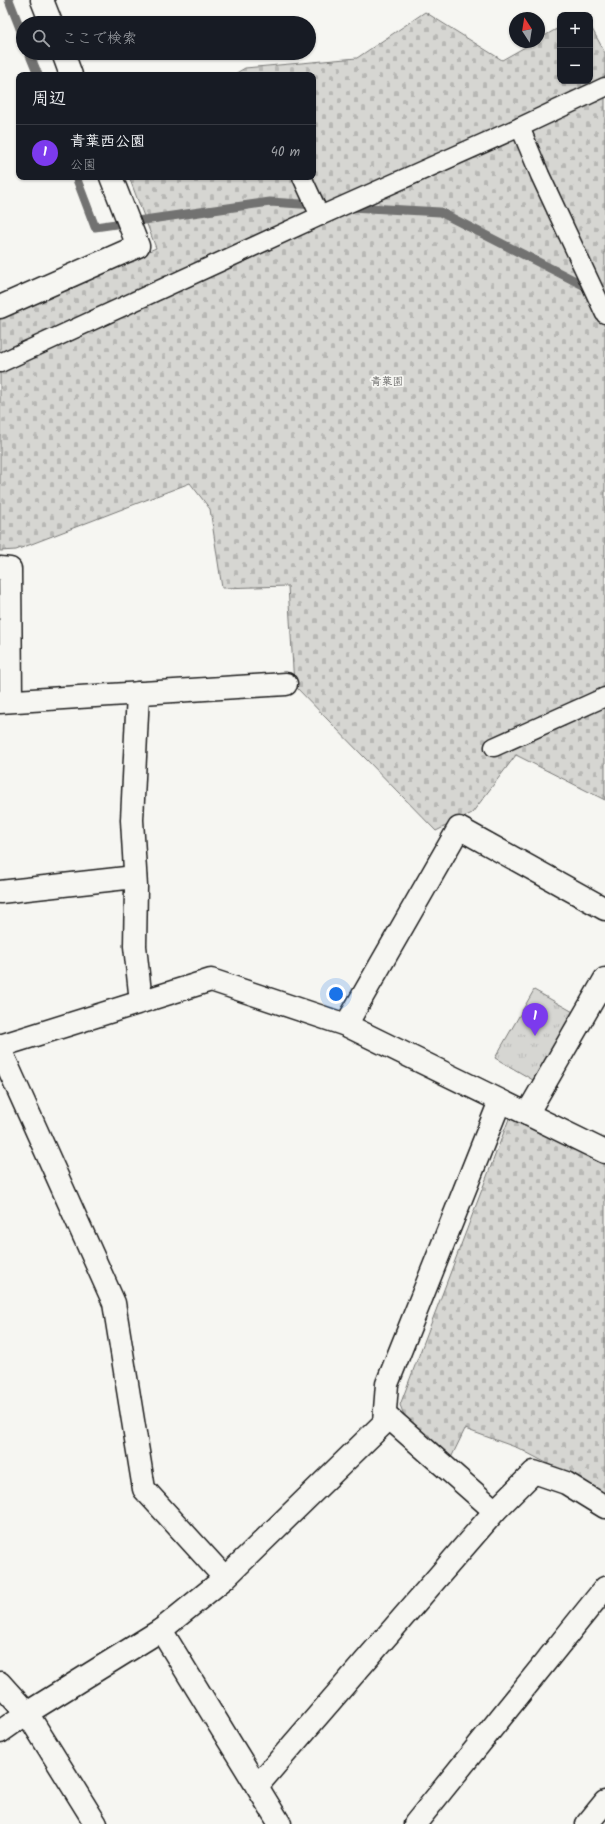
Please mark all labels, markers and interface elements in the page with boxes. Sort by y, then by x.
north arrow [509,12,545,48]
map controls [557,12,593,84]
button: + [557,12,593,48]
search box [16,16,316,60]
icon: search [30,27,52,49]
text: ここで検索 [62,27,137,51]
button: − [557,48,593,84]
text: 周辺 [32,86,66,113]
text: 青葉西公園 [70,130,145,154]
text: 1 [43,142,47,163]
text: 40 m [271,142,300,163]
text: 公園 [70,155,96,176]
park label: 青葉園 [371,373,404,391]
your location [326,984,346,1004]
pin: 1 [522,1003,548,1036]

